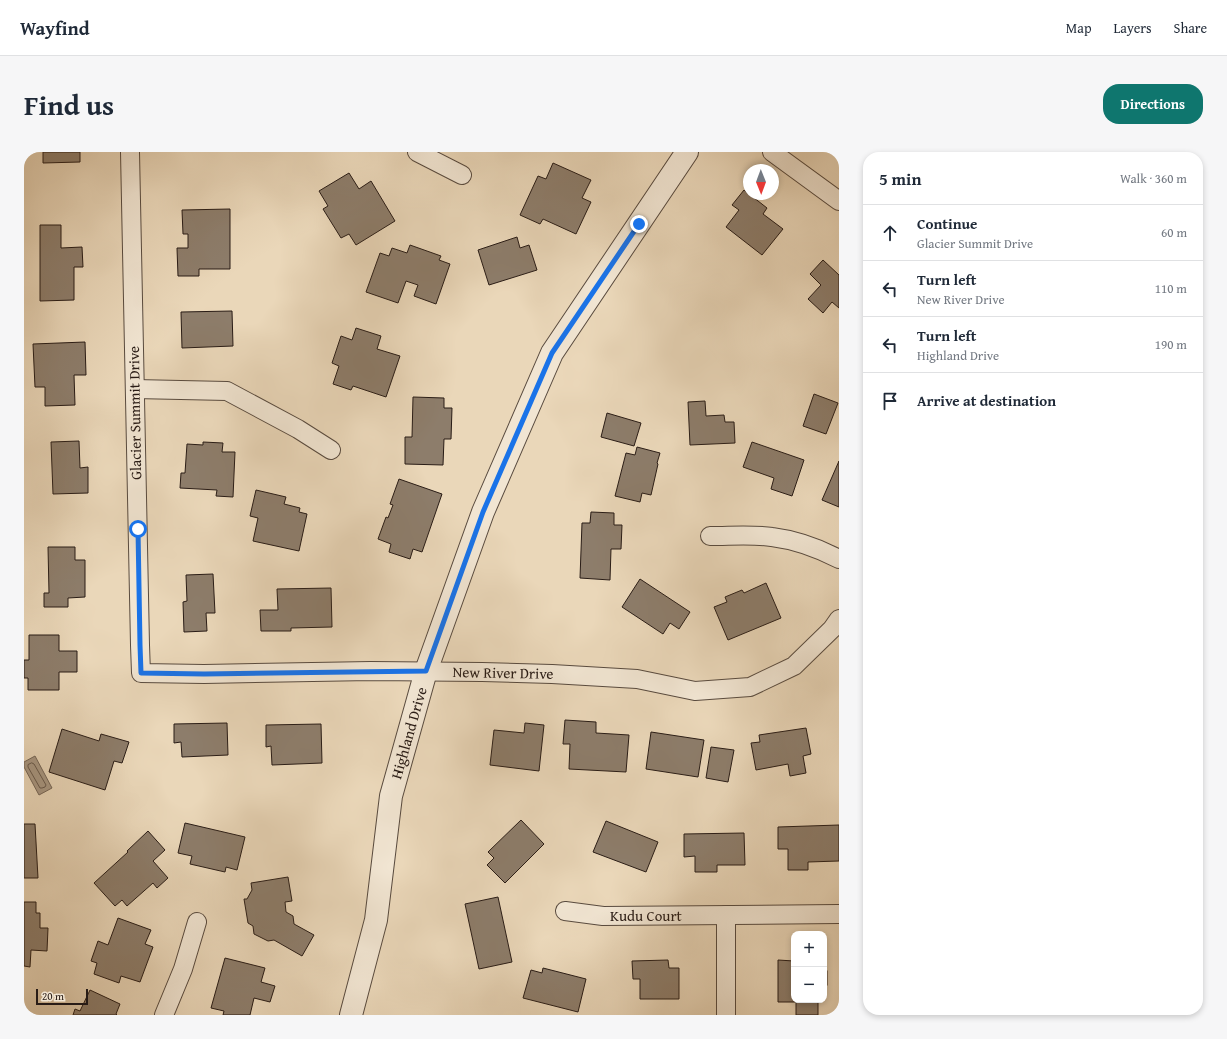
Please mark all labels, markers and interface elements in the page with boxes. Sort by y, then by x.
text: Wayfind [20,14,90,42]
text: Map [1066,18,1092,38]
text: Layers [1114,18,1152,38]
text: Share [1174,18,1207,38]
text: Find us [24,84,114,125]
button: Directions [1103,84,1203,124]
north arrow [743,164,779,200]
text: 5 min [879,166,921,191]
text: Walk · 360 m [1120,169,1187,188]
text: Continue [917,213,978,234]
route end [630,215,648,233]
icon: ahead [879,222,901,244]
text: 60 m [1161,223,1187,242]
text: Glacier Summit Drive [917,234,1033,253]
text: Turn left [917,269,976,290]
icon: left [879,278,901,300]
text: 110 m [1155,279,1187,298]
text: New River Drive [917,290,1004,309]
text: Turn left [917,325,976,346]
icon: left [879,334,901,356]
text: 190 m [1155,335,1187,354]
street label: Glacier Summit Drive [123,346,146,480]
text: Highland Drive [917,346,999,365]
icon: arrive [879,390,901,412]
text: Arrive at destination [917,390,1056,411]
route start [129,520,147,538]
street label: New River Drive [452,661,554,684]
street label: Highland Drive [385,684,432,781]
street label: Kudu Court [610,905,683,926]
map controls [791,931,827,1003]
button: + [791,931,827,967]
button: − [791,967,827,1003]
scale bar [36,987,88,1006]
text: 20 m [42,988,64,1004]

